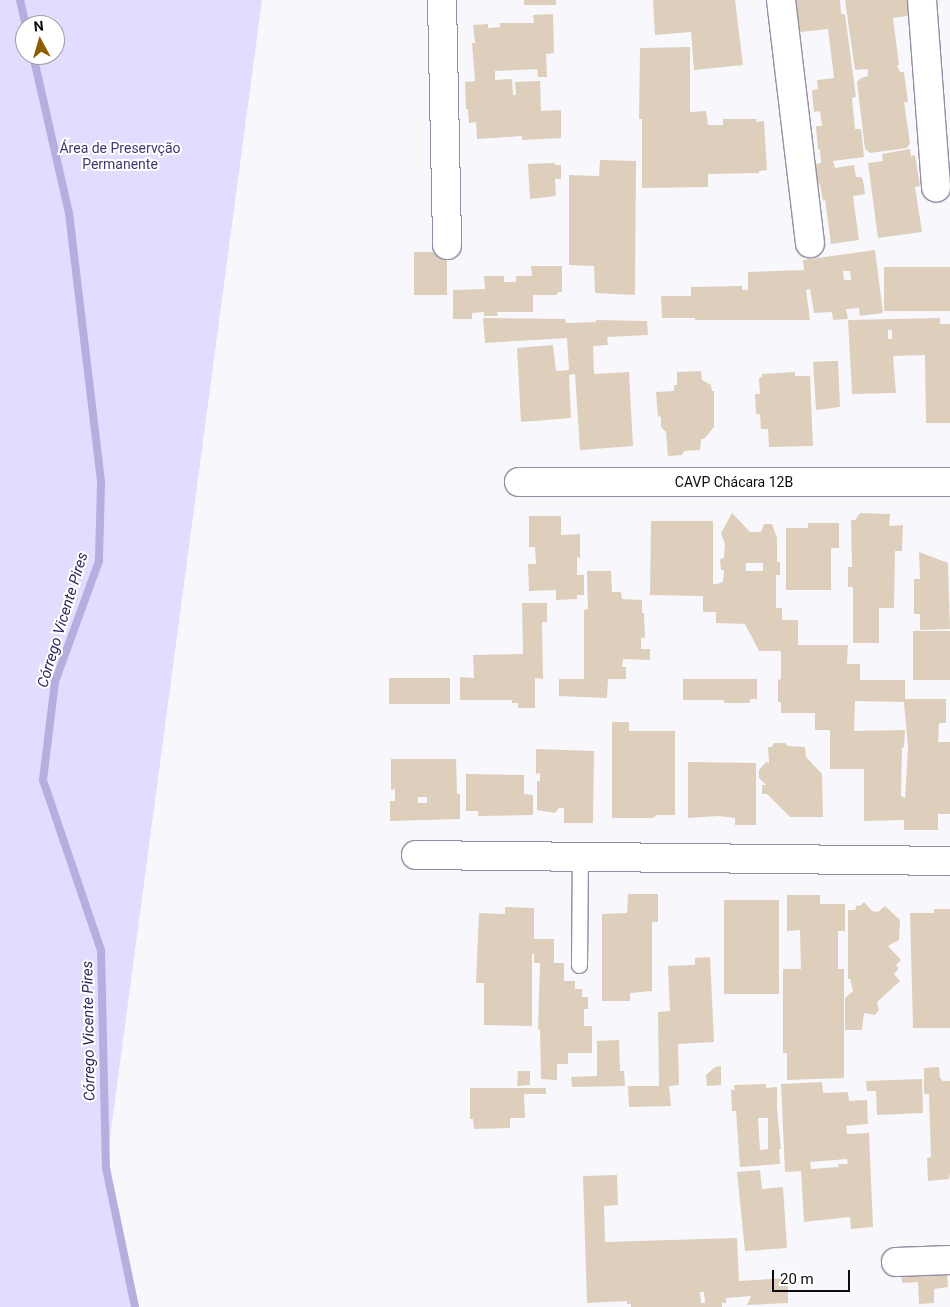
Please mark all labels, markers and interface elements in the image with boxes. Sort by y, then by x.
north arrow [15,15,65,65]
text: N [33,18,44,35]
park label: Área de Preservção Permanente [59,140,181,172]
street label: CAVP Chácara 12B [675,474,793,490]
water label: Córrego Vicente Pires [34,550,92,690]
water label: Córrego Vicente Pires [79,961,99,1101]
scale bar [775,1260,852,1292]
text: 20 m [780,1270,814,1288]

